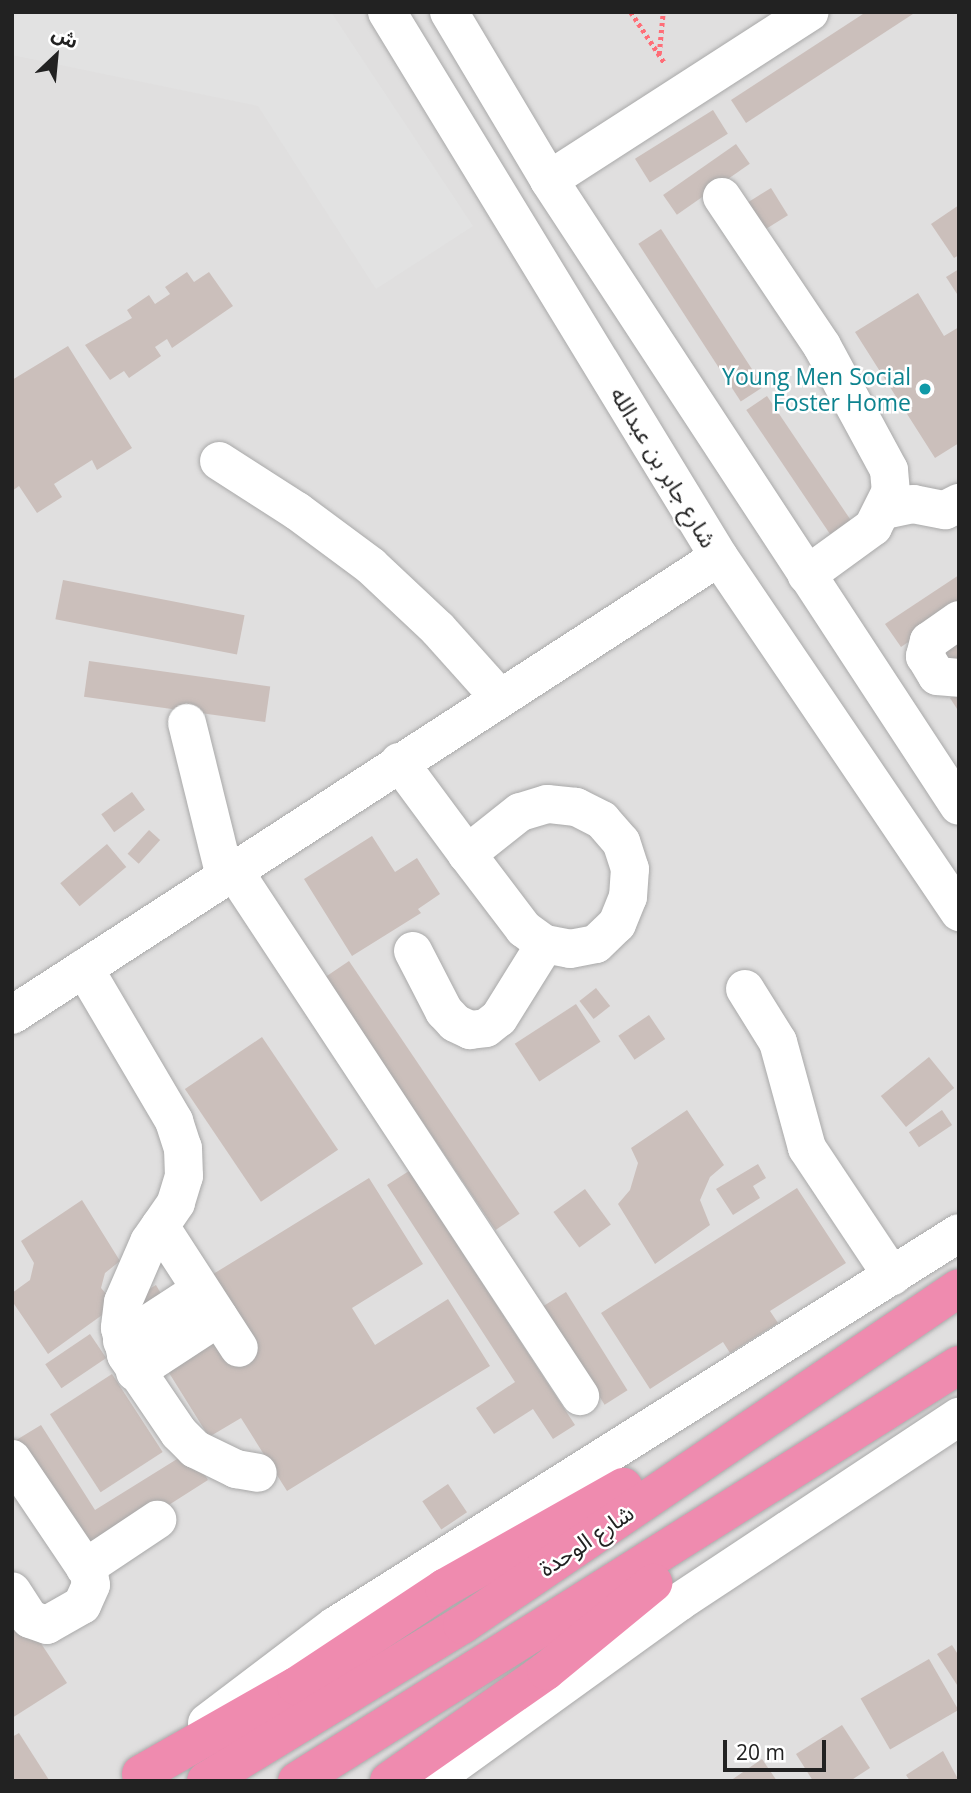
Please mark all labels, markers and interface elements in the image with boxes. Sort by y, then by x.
text: ش [48,20,83,55]
north arrow [21,21,91,91]
place label: Young Men Social Foster Home [722,362,911,416]
marker: Young Men Social Foster Home [917,381,933,397]
street label: شارع جابر بن عبدالله [605,382,723,552]
street label: شارع الوحدة [533,1498,639,1582]
scale bar [726,1727,829,1771]
text: 20 m [736,1738,785,1766]

